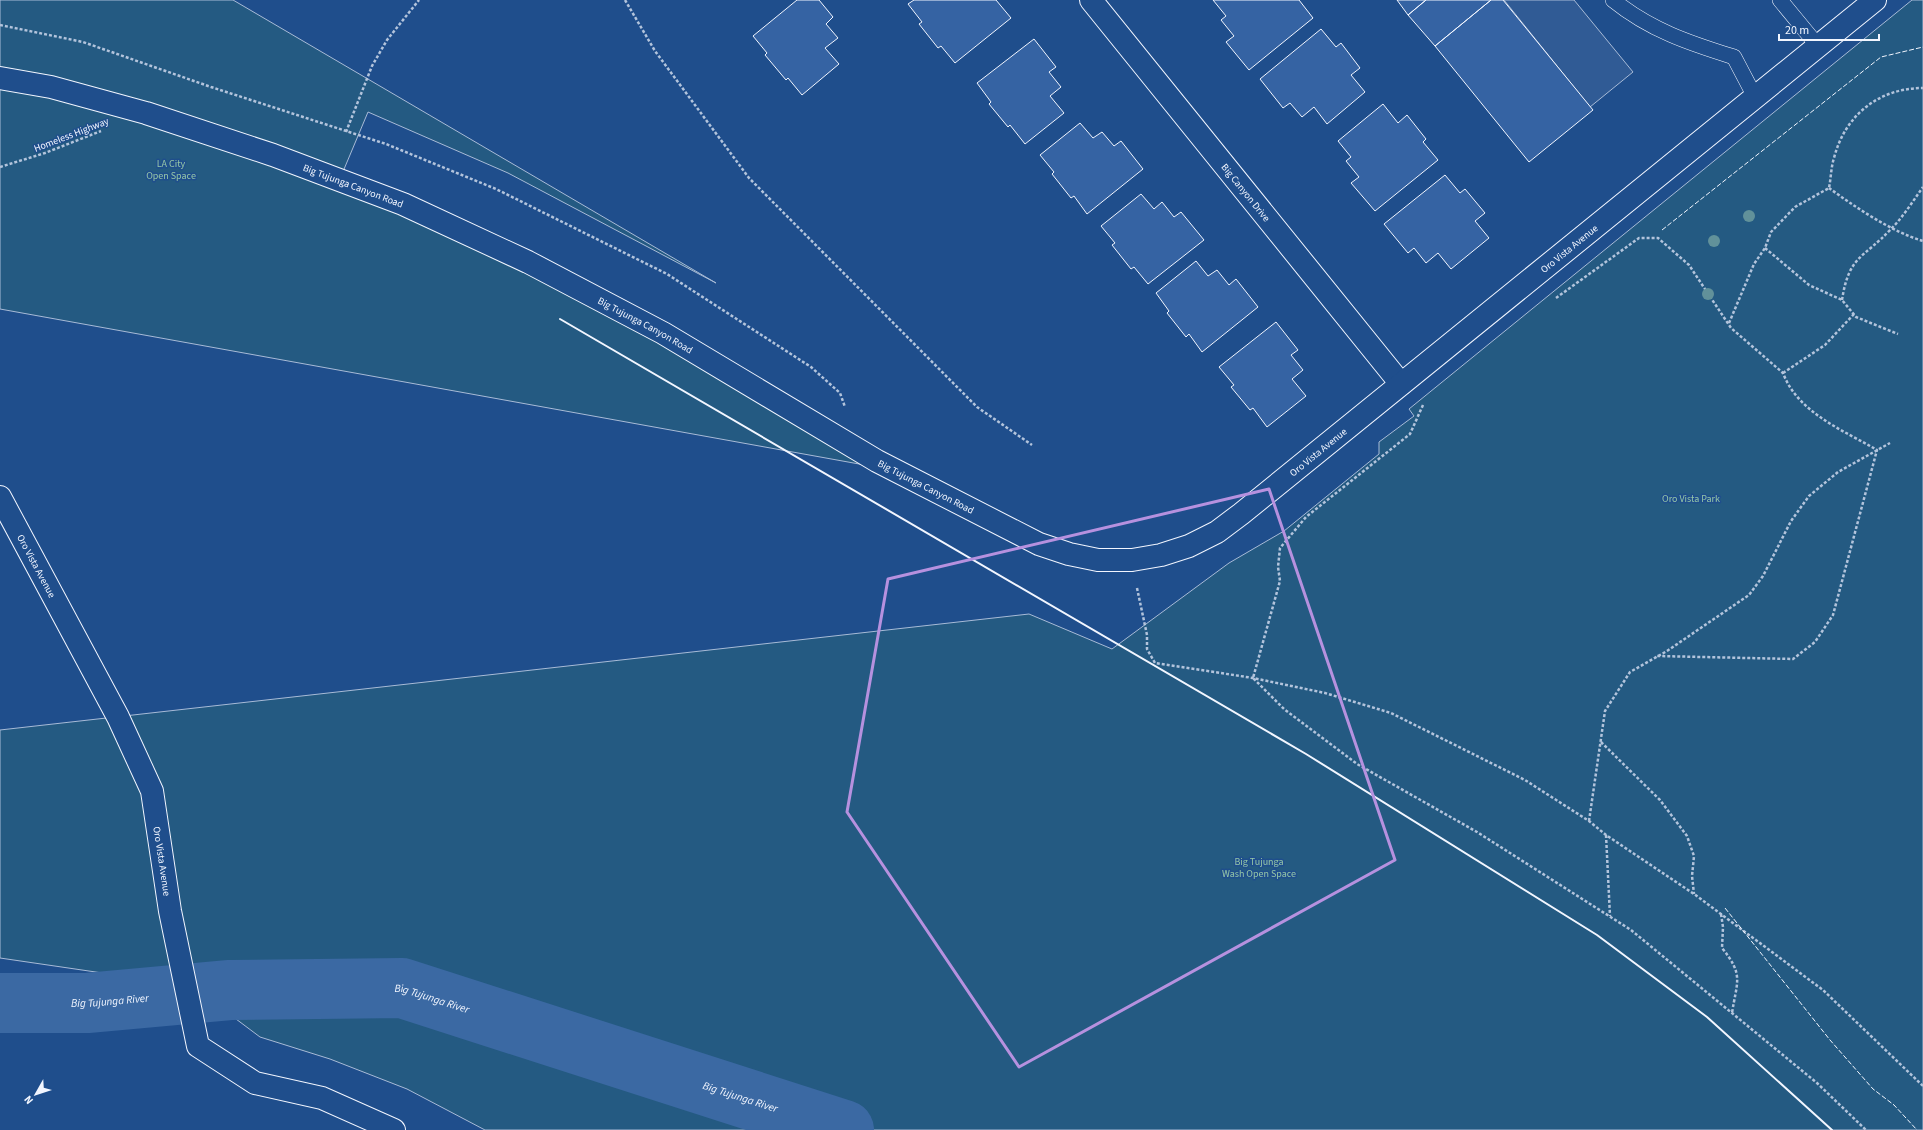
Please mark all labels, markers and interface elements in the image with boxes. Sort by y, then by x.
scale bar [1779,16,1879,42]
text: 20 m [1785,22,1809,39]
street label: Homeless Highway [32,114,111,156]
park label: LA City Open Space [146,157,196,183]
street label: Big Tujunga Canyon Road [301,161,405,212]
street label: Big Canyon Drive [1218,161,1273,225]
street label: Oro Vista Avenue [1538,222,1601,277]
street label: Big Tujunga Canyon Road [595,294,695,357]
street label: Oro Vista Avenue [1287,425,1350,480]
street label: Big Tujunga Canyon Road [875,457,976,518]
park label: Oro Vista Park [1662,492,1720,506]
street label: Oro Vista Avenue [13,532,59,600]
street label: Oro Vista Avenue [149,826,174,897]
park label: Big Tujunga Wash Open Space [1222,855,1296,881]
water label: Big Tujunga River [394,981,472,1018]
water label: Big Tujunga River [71,990,151,1011]
north arrow [16,1074,56,1114]
water label: Big Tujunga River [701,1078,781,1117]
text: N [20,1092,37,1108]

